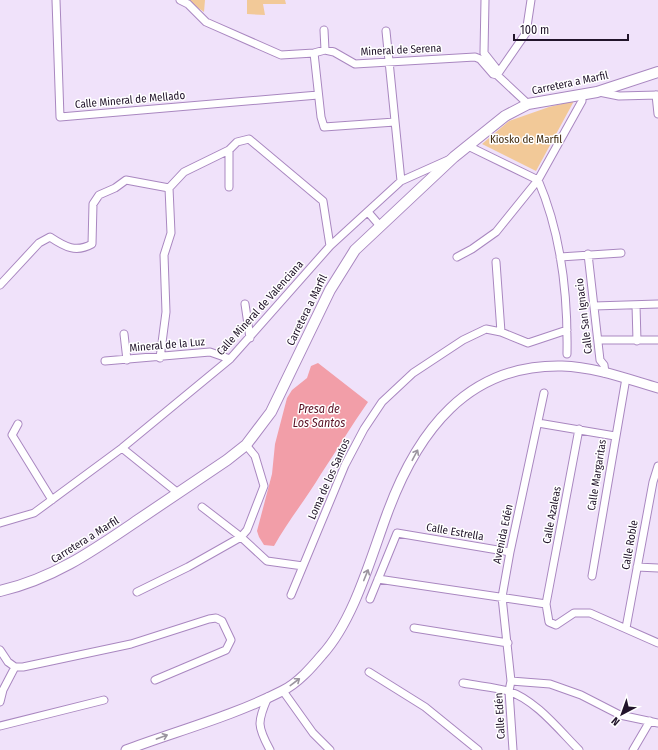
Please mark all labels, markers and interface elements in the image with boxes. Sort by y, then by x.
scale bar [514,16,628,42]
text: 100 m [520,23,549,37]
street label: Mineral de Serena [360,41,442,59]
street label: Carretera a Marfil [531,69,609,97]
street label: Calle Mineral de Mellado [74,89,186,111]
park label: Kiosko de Marfil [490,133,562,146]
street label: Calle Mineral de Valenciana [214,258,306,358]
street label: Carretera a Marfil [284,272,330,348]
street label: Calle San Ignacio [573,277,595,355]
street label: Mineral de la Luz [129,335,206,355]
water label: Presa de Los Santos [293,402,345,430]
street label: Loma de los Santos [305,436,353,521]
street label: Calle Margaritas [585,438,609,512]
one-way arrow [412,449,419,461]
street label: Calle Azaleas [540,485,564,545]
street label: Avenida Edén [490,503,516,565]
street label: Carretera a Marfil [49,514,121,566]
street label: Calle Roble [619,519,641,571]
street label: Calle Estrella [425,521,485,543]
one-way arrow [362,569,370,581]
one-way arrow [289,677,300,686]
street label: Calle Edén [492,692,508,740]
north arrow [602,694,642,734]
text: N [609,714,623,728]
one-way arrow [156,732,168,740]

